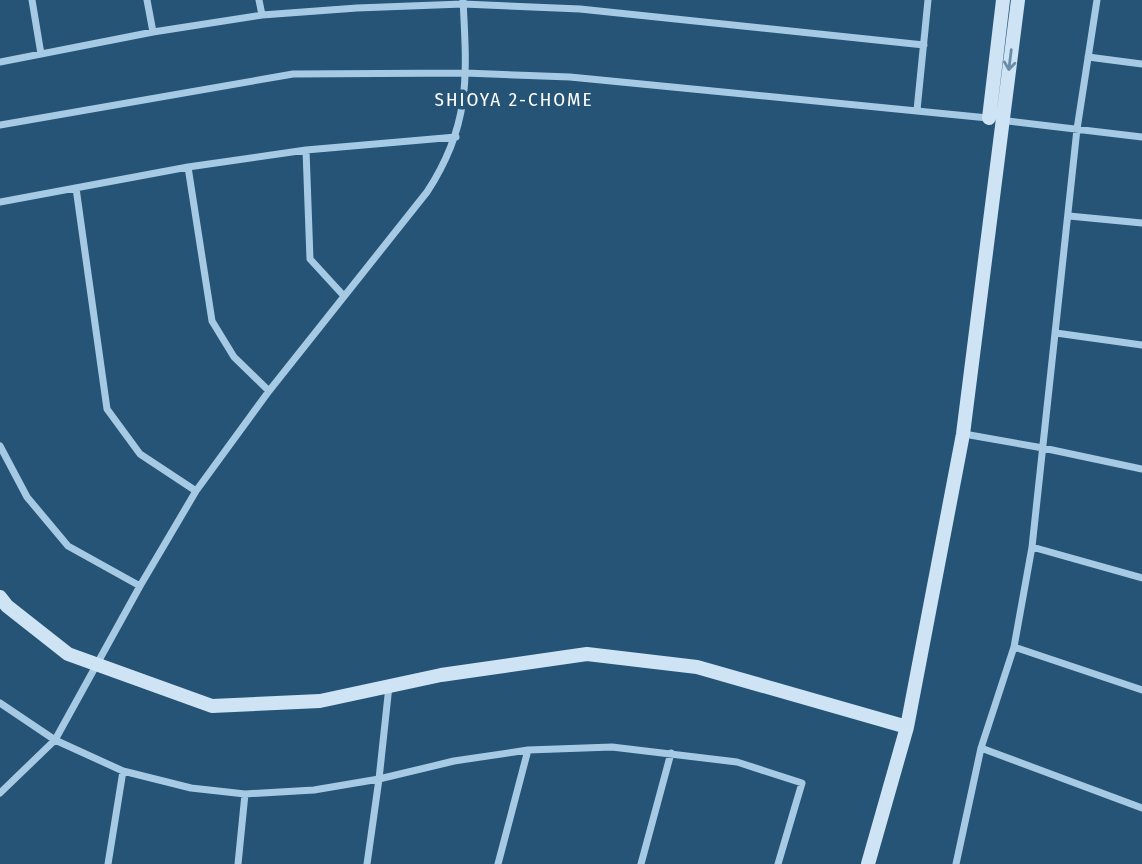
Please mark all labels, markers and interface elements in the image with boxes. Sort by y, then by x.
one-way arrow [1004,48,1017,71]
district label: SHIOYA 2-CHOME [434,88,594,111]

